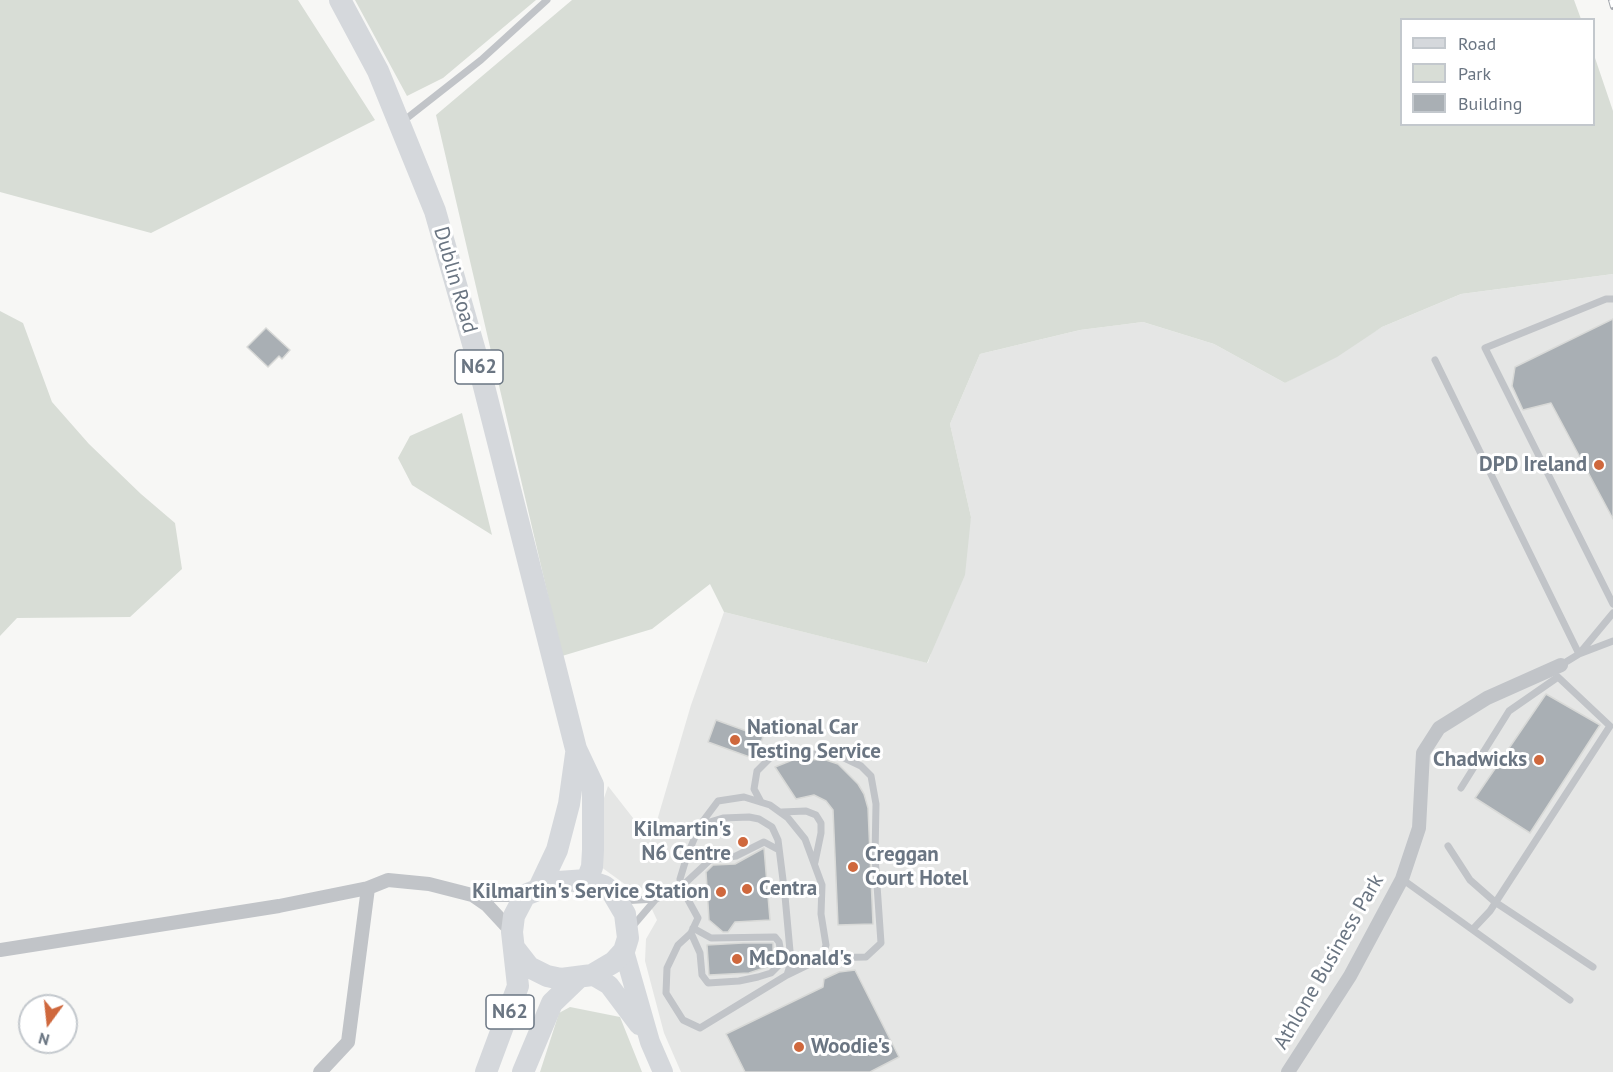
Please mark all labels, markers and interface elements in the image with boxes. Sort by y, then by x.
legend [1400,18,1595,126]
text: Road [1458,32,1496,55]
text: Park [1458,62,1491,85]
text: Building [1458,92,1522,115]
street label: Dublin Road [428,224,482,336]
road number: N62 [455,350,503,384]
place label: DPD Ireland [1479,452,1587,478]
marker: DPD Ireland [1592,458,1606,472]
place label: National Car Testing Service [747,715,881,765]
marker: National Car Testing Service [728,733,742,747]
place label: Chadwicks [1433,747,1527,773]
marker: Chadwicks [1532,753,1546,767]
place label: Kilmartin's N6 Centre [634,817,731,867]
marker: Kilmartin's N6 Centre [736,835,750,849]
place label: Creggan Court Hotel [865,842,968,892]
marker: Creggan Court Hotel [846,860,860,874]
street label: Athlone Business Park [1269,870,1389,1054]
place label: Centra [759,876,817,902]
place label: Kilmartin's Service Station [472,879,709,905]
marker: Centra [740,882,754,896]
marker: Kilmartin's Service Station [714,885,728,899]
place label: McDonald's [749,946,852,972]
marker: McDonald's [730,952,744,966]
north arrow [18,994,78,1054]
road number: N62 [486,995,534,1029]
text: N [36,1028,52,1050]
place label: Woodie's [811,1034,890,1060]
marker: Woodie's [792,1040,806,1054]

